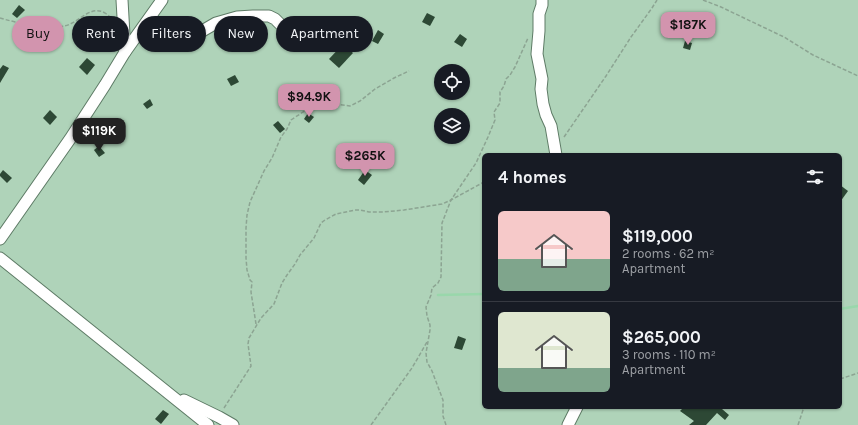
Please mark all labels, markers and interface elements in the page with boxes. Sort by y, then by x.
pin: $187K [660,12,716,46]
chip: Buy [12,16,64,52]
chip: Rent [72,16,129,52]
chip: Filters [137,16,206,52]
chip: New [214,16,268,52]
chip: Apartment [276,16,373,52]
text: $187K [670,17,706,32]
map controls [434,64,470,144]
button: locate [434,64,470,100]
pin: $94.9K [276,84,342,118]
text: $94.9K [287,89,331,104]
button: layers [434,108,470,144]
pin: $119K [71,118,127,152]
text: $119K [82,123,116,138]
pin: $265K [337,143,393,177]
text: $265K [345,148,385,163]
icon: filters [804,166,826,188]
text: 4 homes [498,167,567,187]
text: $119,000 [622,226,693,246]
icon: home [530,227,578,275]
text: 2 rooms · 62 m² [622,246,714,261]
text: Apartment [622,261,685,276]
text: $265,000 [622,327,701,347]
icon: home [530,328,578,376]
text: 3 rooms · 110 m² [622,347,716,362]
text: Apartment [622,362,685,377]

